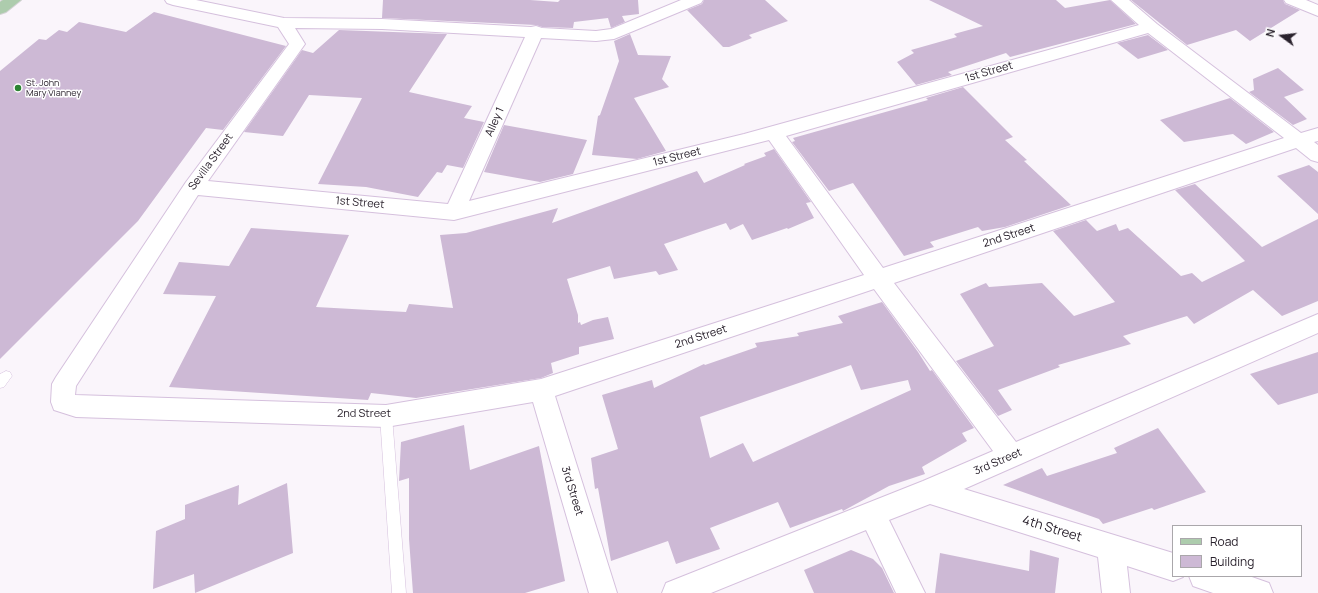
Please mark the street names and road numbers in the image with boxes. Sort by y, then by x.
street label: 1st Street [964,59,1014,85]
street label: Alley 1 [483,105,507,139]
street label: Sevilla Street [186,131,236,193]
street label: 1st Street [652,145,702,169]
street label: 1st Street [335,194,385,212]
street label: 2nd Street [981,221,1037,251]
street label: 2nd Street [673,322,729,352]
street label: 2nd Street [337,407,391,421]
street label: 3rd Street [972,446,1024,478]
street label: 3rd Street [558,465,586,517]
street label: 4th Street [1020,513,1084,545]

